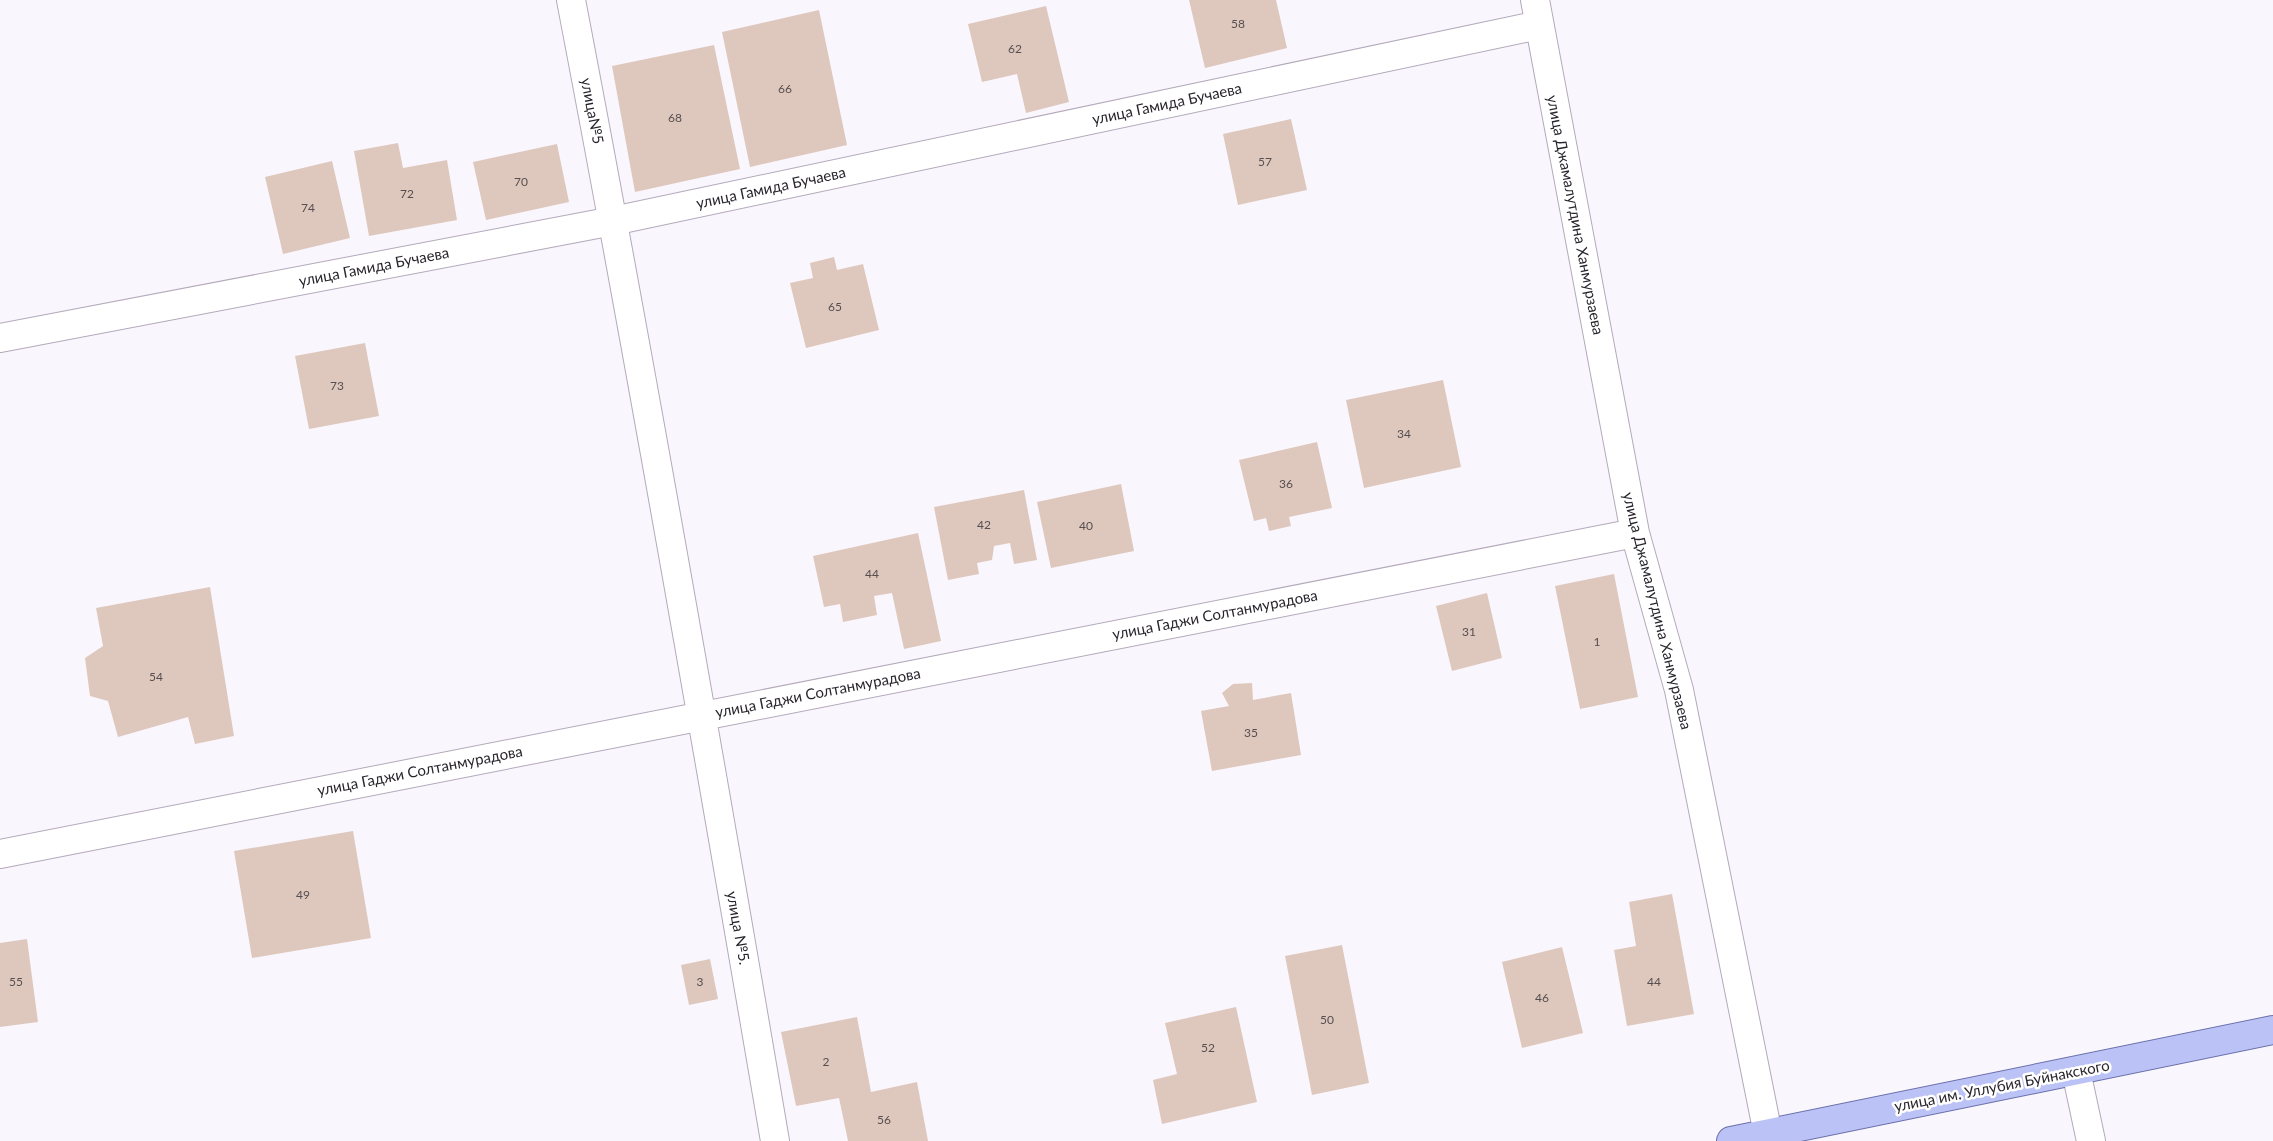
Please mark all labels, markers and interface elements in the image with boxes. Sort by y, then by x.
house number: 58 [1231,16,1245,31]
house number: 62 [1008,41,1022,56]
street label: улица№5 [578,76,608,145]
street label: улица Гамида Бучаева [1090,78,1243,128]
house number: 66 [778,81,792,96]
street label: улица Джамалутдина Ханмурзаева [1544,93,1608,336]
house number: 68 [668,110,682,125]
house number: 57 [1258,154,1272,169]
street label: улица Гамида Бучаева [694,162,847,212]
house number: 70 [514,174,528,189]
house number: 72 [400,186,414,201]
house number: 74 [301,200,315,215]
street label: улица Гамида Бучаева [297,243,450,289]
house number: 65 [828,299,842,314]
house number: 73 [330,378,344,393]
house number: 34 [1397,426,1411,441]
house number: 36 [1279,476,1293,491]
street label: улица Джамалутдина Ханмурзаева [1620,490,1696,731]
house number: 42 [977,517,991,532]
house number: 40 [1079,518,1093,533]
house number: 44 [865,566,879,581]
street label: улица Гаджи Солтанмурадова [1111,585,1319,643]
house number: 31 [1462,624,1476,639]
house number: 1 [1594,634,1601,649]
street label: улица Гаджи Солтанмурадова [714,663,922,721]
house number: 54 [149,669,163,684]
house number: 35 [1244,725,1258,740]
street label: улица Гаджи Солтанмурадова [316,741,524,799]
house number: 49 [296,887,310,902]
street label: улица №5. [724,890,754,966]
house number: 55 [9,974,23,989]
house number: 3 [697,974,704,989]
house number: 44 [1647,974,1661,989]
house number: 46 [1535,990,1549,1005]
house number: 50 [1320,1012,1334,1027]
house number: 52 [1201,1040,1215,1055]
house number: 2 [823,1054,830,1069]
street label: улица им. Уллубия Буйнакского [1893,1055,2111,1115]
house number: 56 [877,1112,891,1127]

